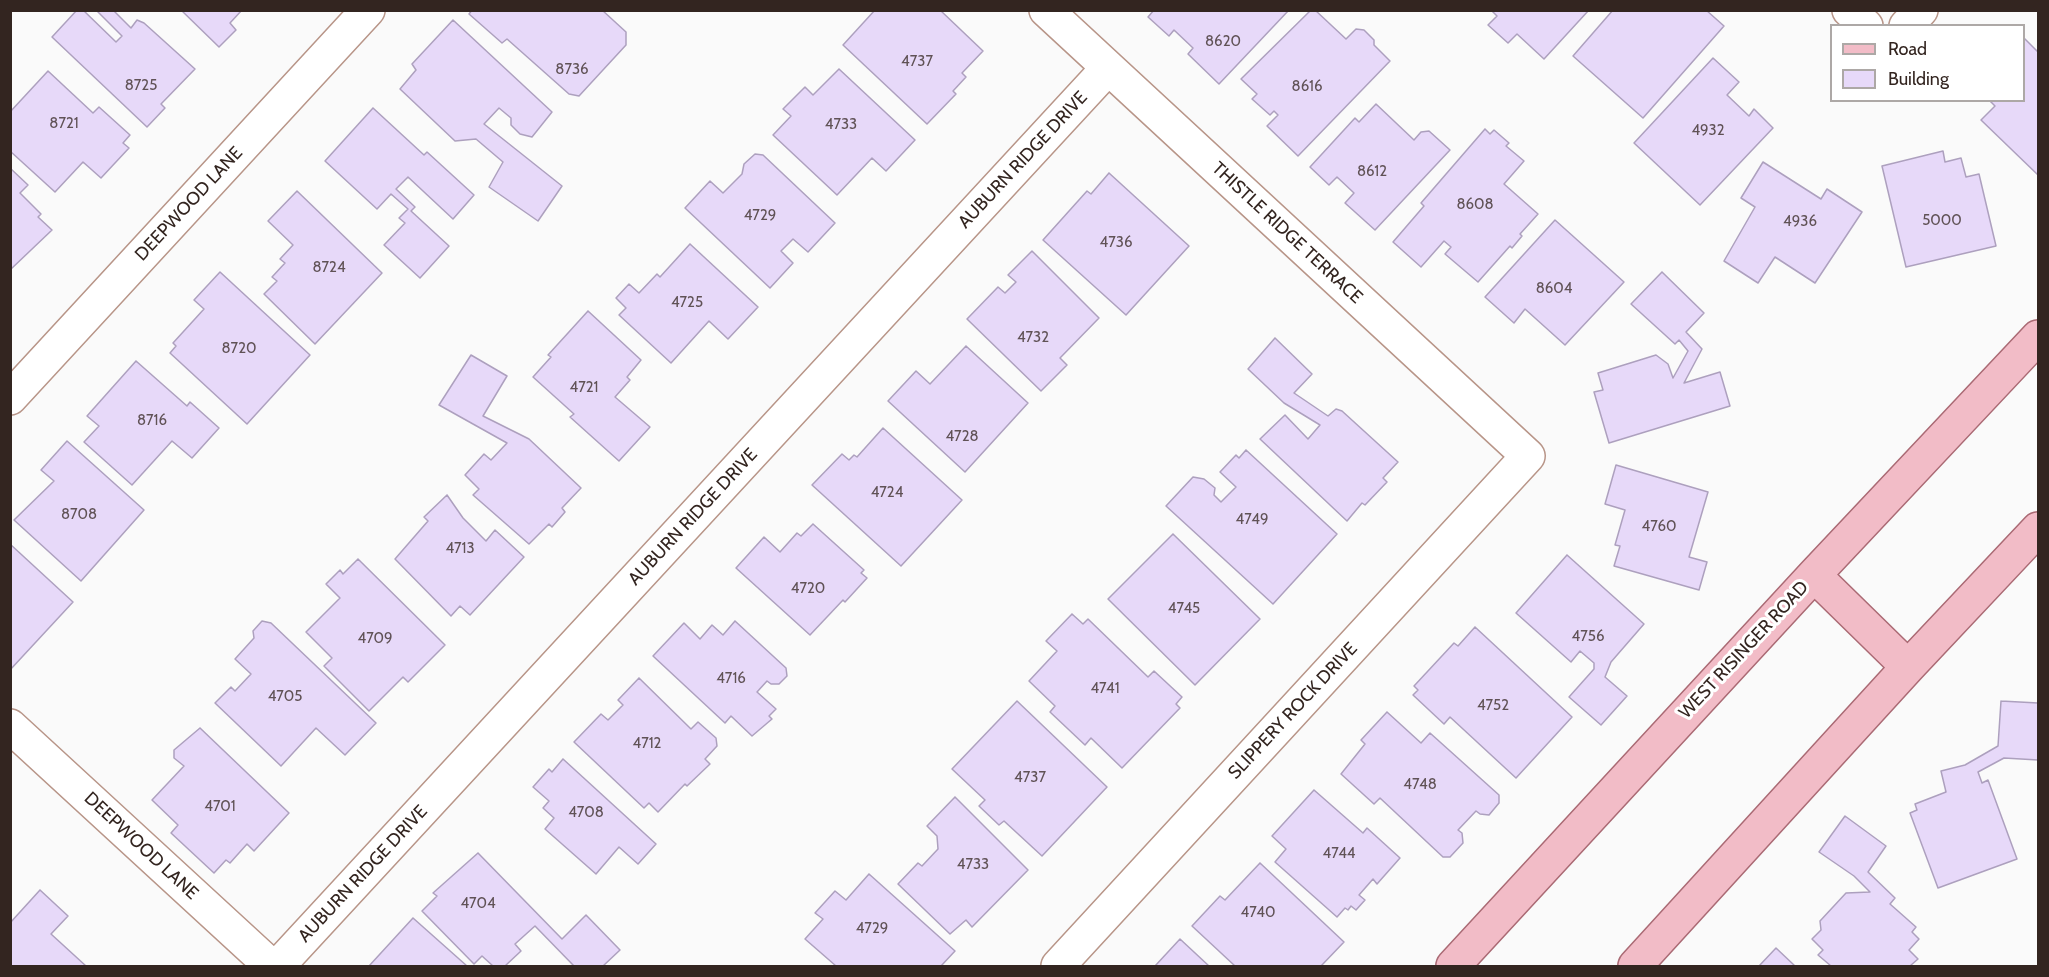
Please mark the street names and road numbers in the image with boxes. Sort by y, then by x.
street label: AUBURN RIDGE DRIVE [954,87,1092,233]
street label: DEEPWOOD LANE [131,143,247,265]
street label: THISTLE RIDGE TERRACE [1207,158,1367,308]
street label: AUBURN RIDGE DRIVE [624,444,762,590]
street label: WEST RISINGER ROAD [1675,577,1813,723]
street label: SLIPPERY ROCK DRIVE [1224,638,1362,784]
street label: DEEPWOOD LANE [80,788,202,904]
street label: AUBURN RIDGE DRIVE [294,801,432,947]

